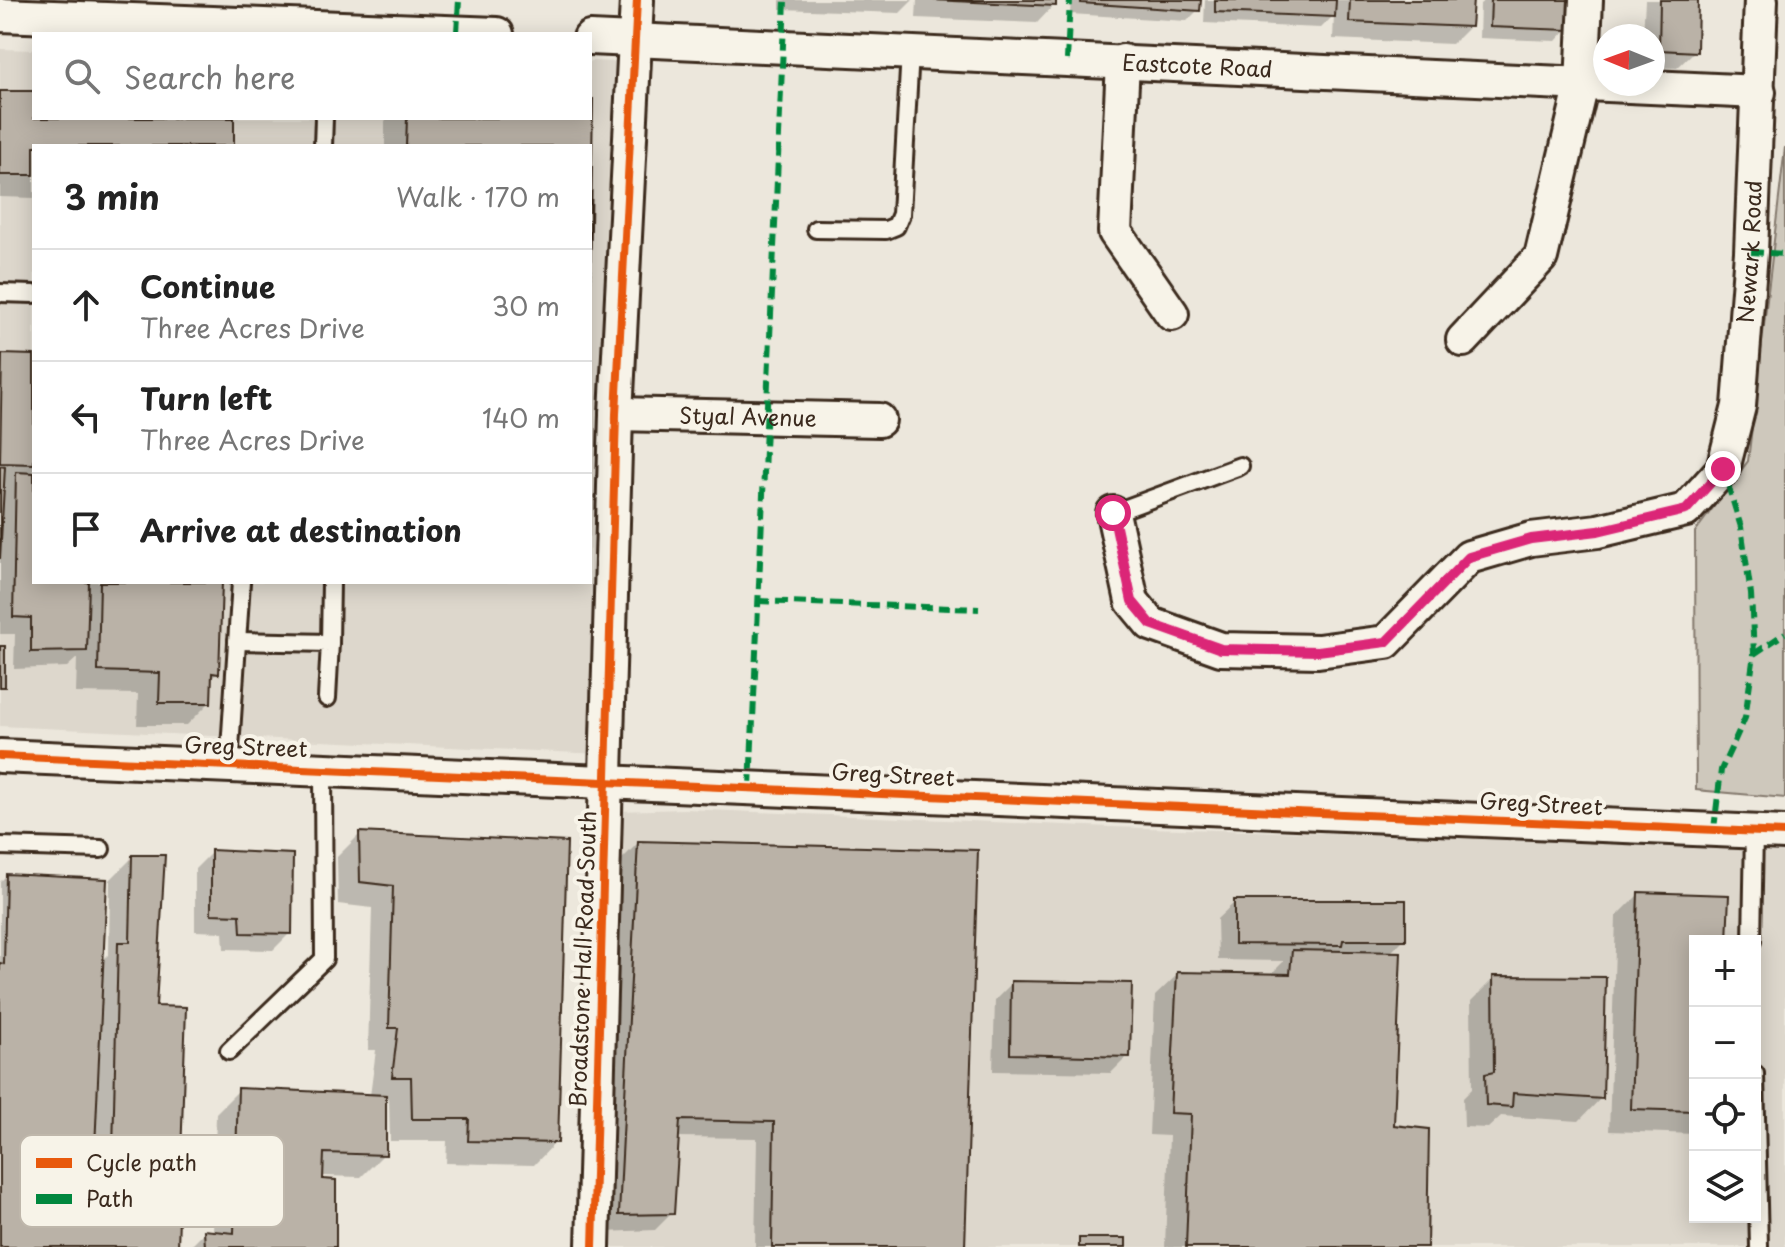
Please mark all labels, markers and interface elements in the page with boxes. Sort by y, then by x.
north arrow [1593,24,1665,96]
search box [32,32,592,120]
street label: Eastcote Road [1122,45,1273,85]
icon: search [60,54,104,98]
text: Search here [124,54,296,99]
text: 3 min [64,170,160,222]
text: Walk · 170 m [396,177,560,216]
street label: Newark Road [1727,179,1769,325]
text: Continue [140,263,275,308]
icon: ahead [64,283,108,327]
text: 30 m [492,286,560,325]
text: Three Acres Drive [140,308,365,347]
text: Turn left [140,375,272,420]
icon: left [64,395,108,439]
street label: Styal Avenue [679,397,817,434]
text: 140 m [482,398,560,437]
text: Three Acres Drive [140,420,365,459]
route end [1705,451,1741,487]
route start [1095,495,1131,531]
icon: arrive [64,507,108,551]
text: Arrive at destination [140,507,462,552]
street label: Greg Street [184,727,308,764]
street label: Greg Street [831,754,956,793]
street label: Greg Street [1479,783,1604,822]
street label: Broadstone Hall Road South [560,810,603,1108]
map controls [1689,935,1761,1223]
button: + [1689,935,1761,1007]
button: − [1689,1007,1761,1079]
button: locate [1689,1079,1761,1151]
legend [20,1135,284,1227]
text: Cycle path [86,1145,197,1178]
button: layers [1689,1151,1761,1223]
text: Path [86,1181,134,1214]

